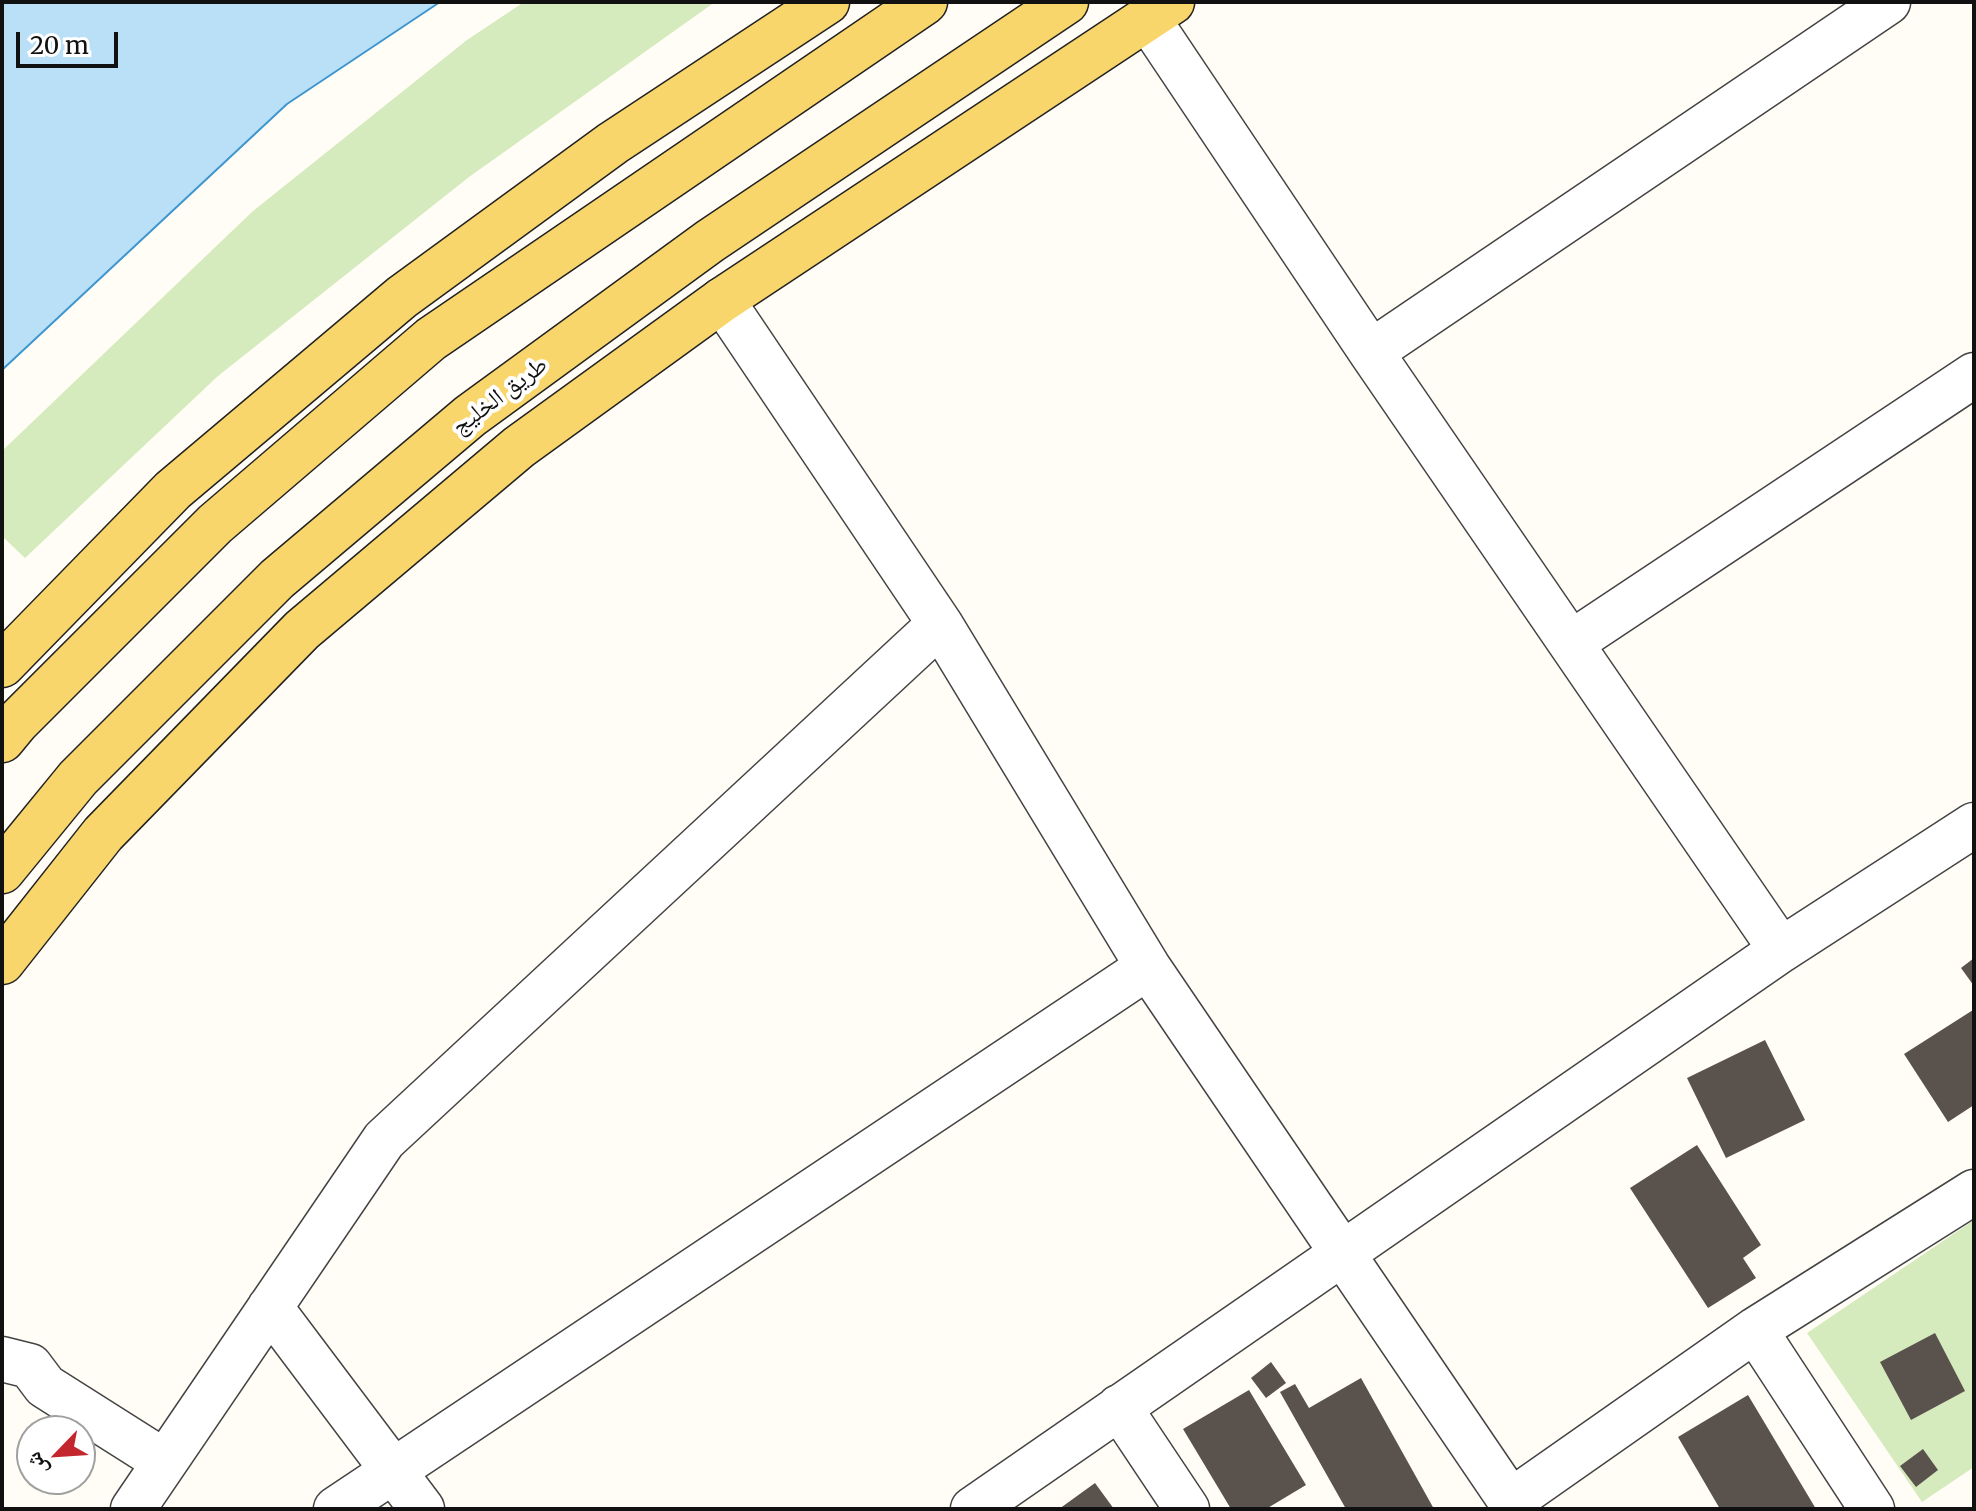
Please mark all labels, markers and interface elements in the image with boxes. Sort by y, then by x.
scale bar [20,16,122,66]
text: 20 m [30,30,89,61]
street label: طريق الخليج [447,351,553,441]
north arrow [16,1415,96,1495]
text: ش [18,1448,54,1481]

